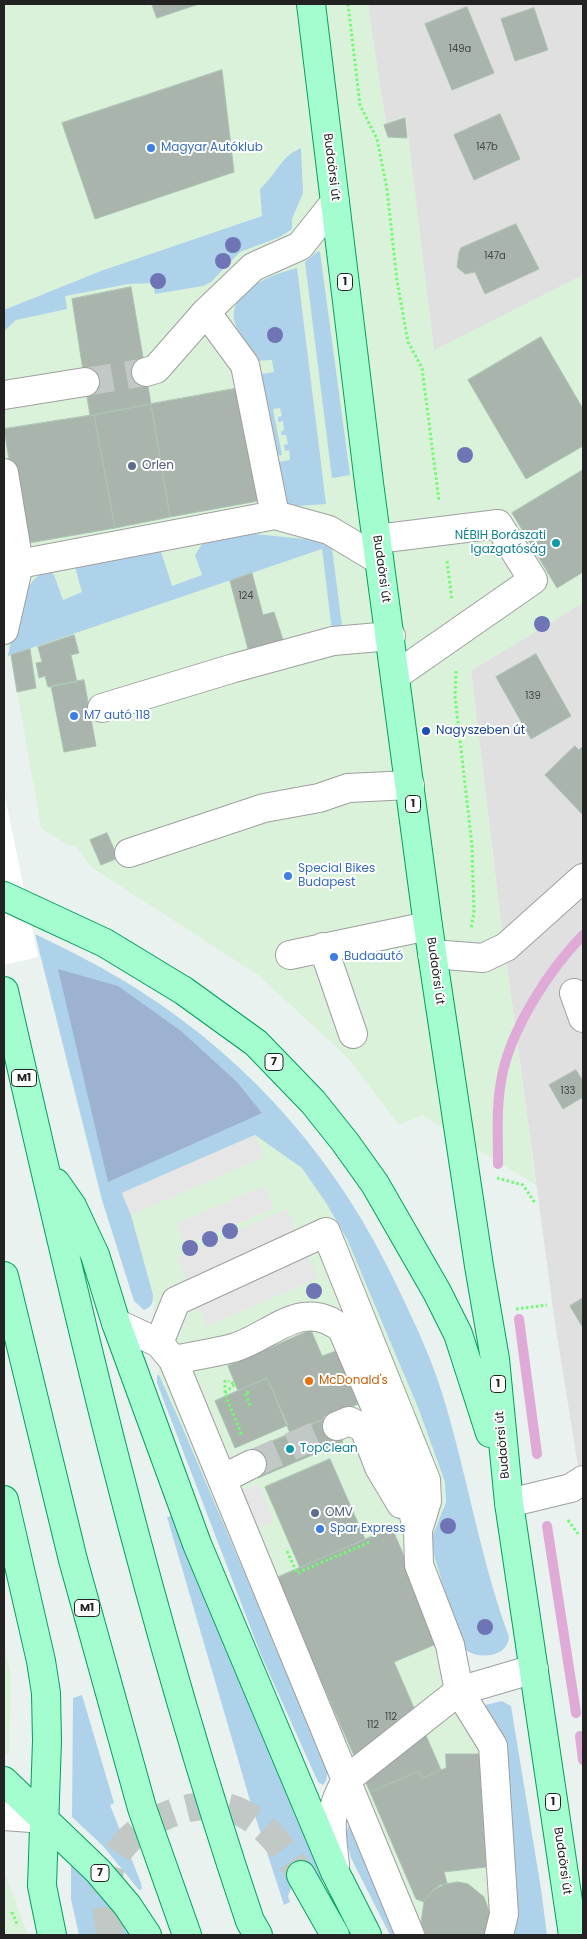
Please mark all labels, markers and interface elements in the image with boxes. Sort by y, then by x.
house number: 149a [449,43,471,55]
street label: Budaörsi út [320,132,342,202]
place label: Magyar Autóklub [161,141,263,155]
house number: 147b [476,141,498,153]
marker: Magyar Autóklub [145,142,157,154]
house number: 147a [484,250,506,262]
road number: 1 [338,274,352,290]
place label: Orlen [142,459,174,473]
marker: Orlen [126,460,138,472]
place label: NÉBIH Borászati Igazgatóság [455,529,546,557]
street label: Budaörsi út [369,534,393,604]
marker: NÉBIH Borászati Igazgatóság [550,537,562,549]
house number: 124 [238,590,254,602]
house number: 139 [525,690,541,702]
place label: M7 autó 118 [84,709,150,723]
marker: M7 autó 118 [68,710,80,722]
place label: Nagyszeben út [436,724,525,738]
marker: Nagyszeben út [420,725,432,737]
road number: 1 [406,796,420,812]
place label: Special Bikes Budapest [298,862,375,890]
marker: Special Bikes Budapest [282,870,294,882]
street label: Budaörsi út [423,936,447,1006]
place label: Budaautó [344,950,403,964]
marker: Budaautó [328,951,340,963]
road number: 7 [265,1054,283,1070]
road number: M1 [12,1070,36,1086]
house number: 133 [561,1085,575,1097]
place label: McDonald's [319,1374,388,1388]
marker: McDonald's [303,1375,315,1387]
road number: 1 [490,1376,506,1392]
street label: Budaörsi út [493,1411,513,1479]
place label: TopClean [300,1442,358,1456]
marker: TopClean [284,1443,296,1455]
place label: OMV [325,1506,353,1520]
marker: OMV [309,1507,321,1519]
place label: Spar Express [330,1522,405,1536]
marker: Spar Express [314,1523,326,1535]
road number: M1 [74,1600,100,1616]
house number: 112 [385,1711,397,1723]
house number: 112 [367,1719,379,1731]
road number: 1 [546,1794,560,1810]
street label: Budaörsi út [550,1826,574,1896]
road number: 7 [91,1865,109,1882]

